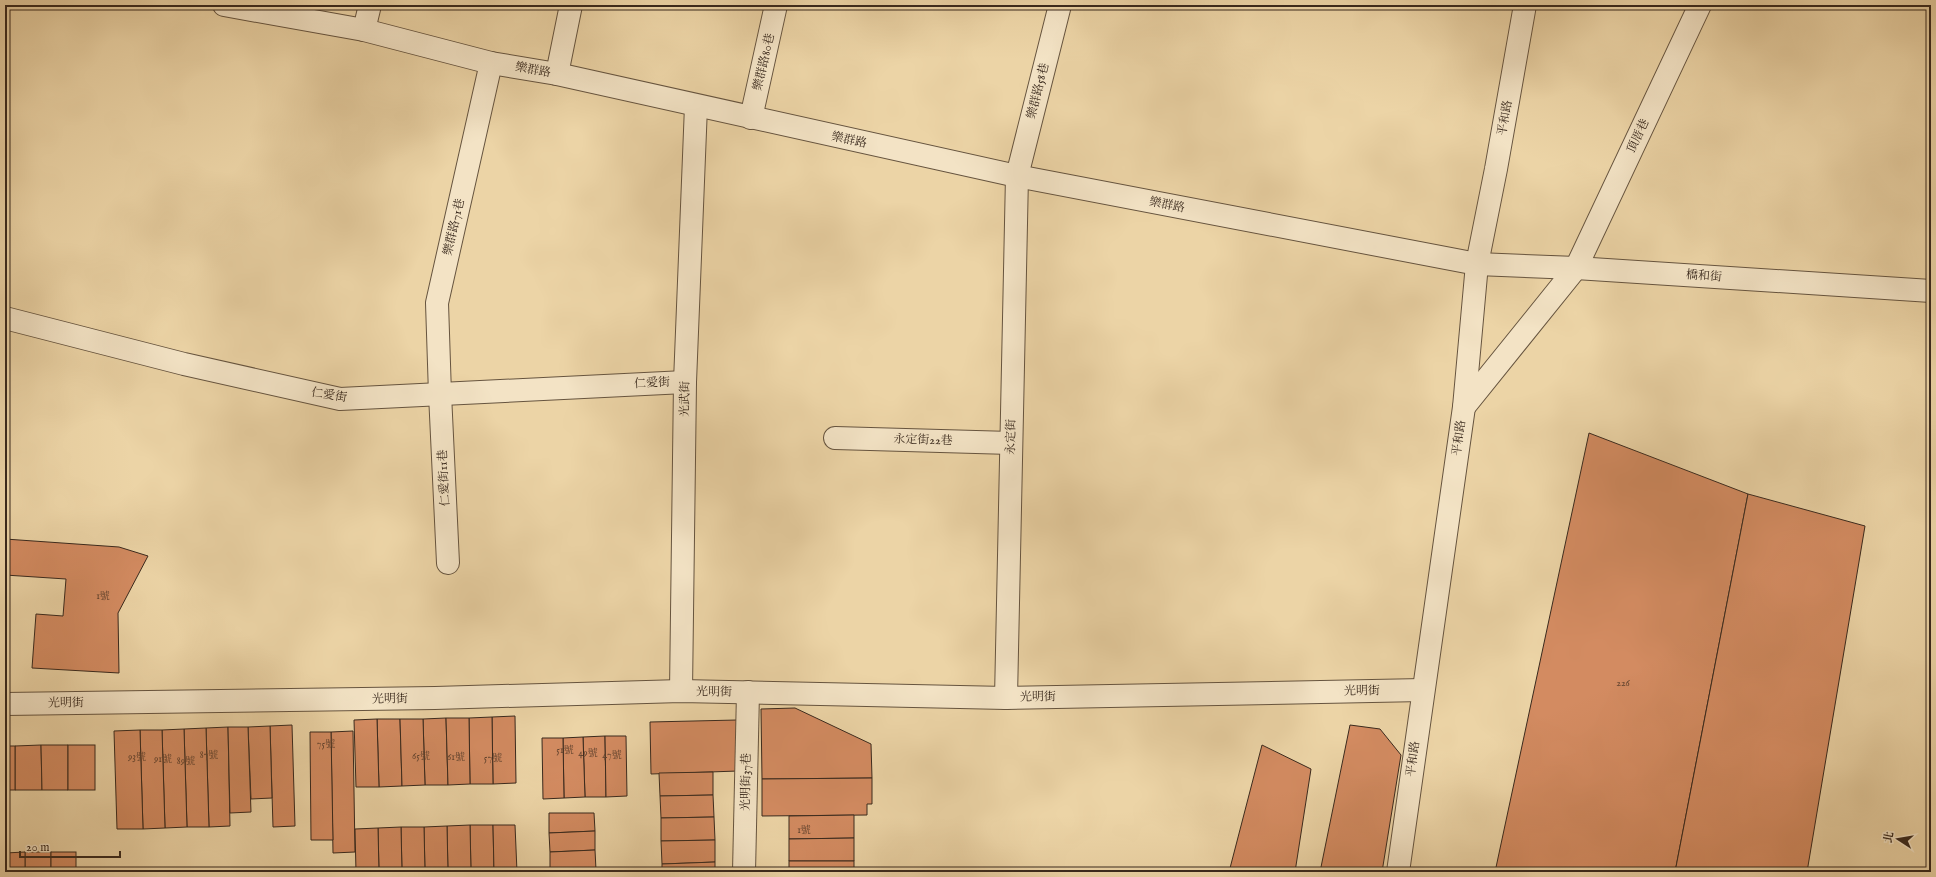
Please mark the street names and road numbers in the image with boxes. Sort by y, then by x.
street label: 樂群路80巷 [750,32,778,92]
street label: 樂群路 [514,59,552,81]
street label: 樂群路58巷 [1024,62,1052,120]
street label: 平和路 [1494,99,1516,137]
street label: 頂厝巷 [1624,117,1652,155]
street label: 樂群路 [830,129,868,151]
street label: 樂群路 [1148,194,1186,216]
street label: 樂群路71巷 [440,197,468,257]
street label: 橋和街 [1686,267,1723,285]
street label: 仁愛街 [634,375,671,391]
street label: 光武街 [677,380,693,417]
street label: 仁愛街 [310,385,349,405]
street label: 永定街 [1003,418,1019,455]
street label: 平和路 [1449,419,1469,457]
street label: 永定街22巷 [893,431,953,449]
street label: 仁愛街11巷 [435,449,453,507]
street label: 光明街 [1344,683,1381,699]
street label: 光明街 [696,684,733,700]
street label: 光明街 [1020,689,1057,705]
street label: 光明街 [372,691,409,707]
street label: 光明街 [48,695,85,711]
street label: 平和路 [1403,740,1423,778]
street label: 光明街37巷 [738,753,754,811]

